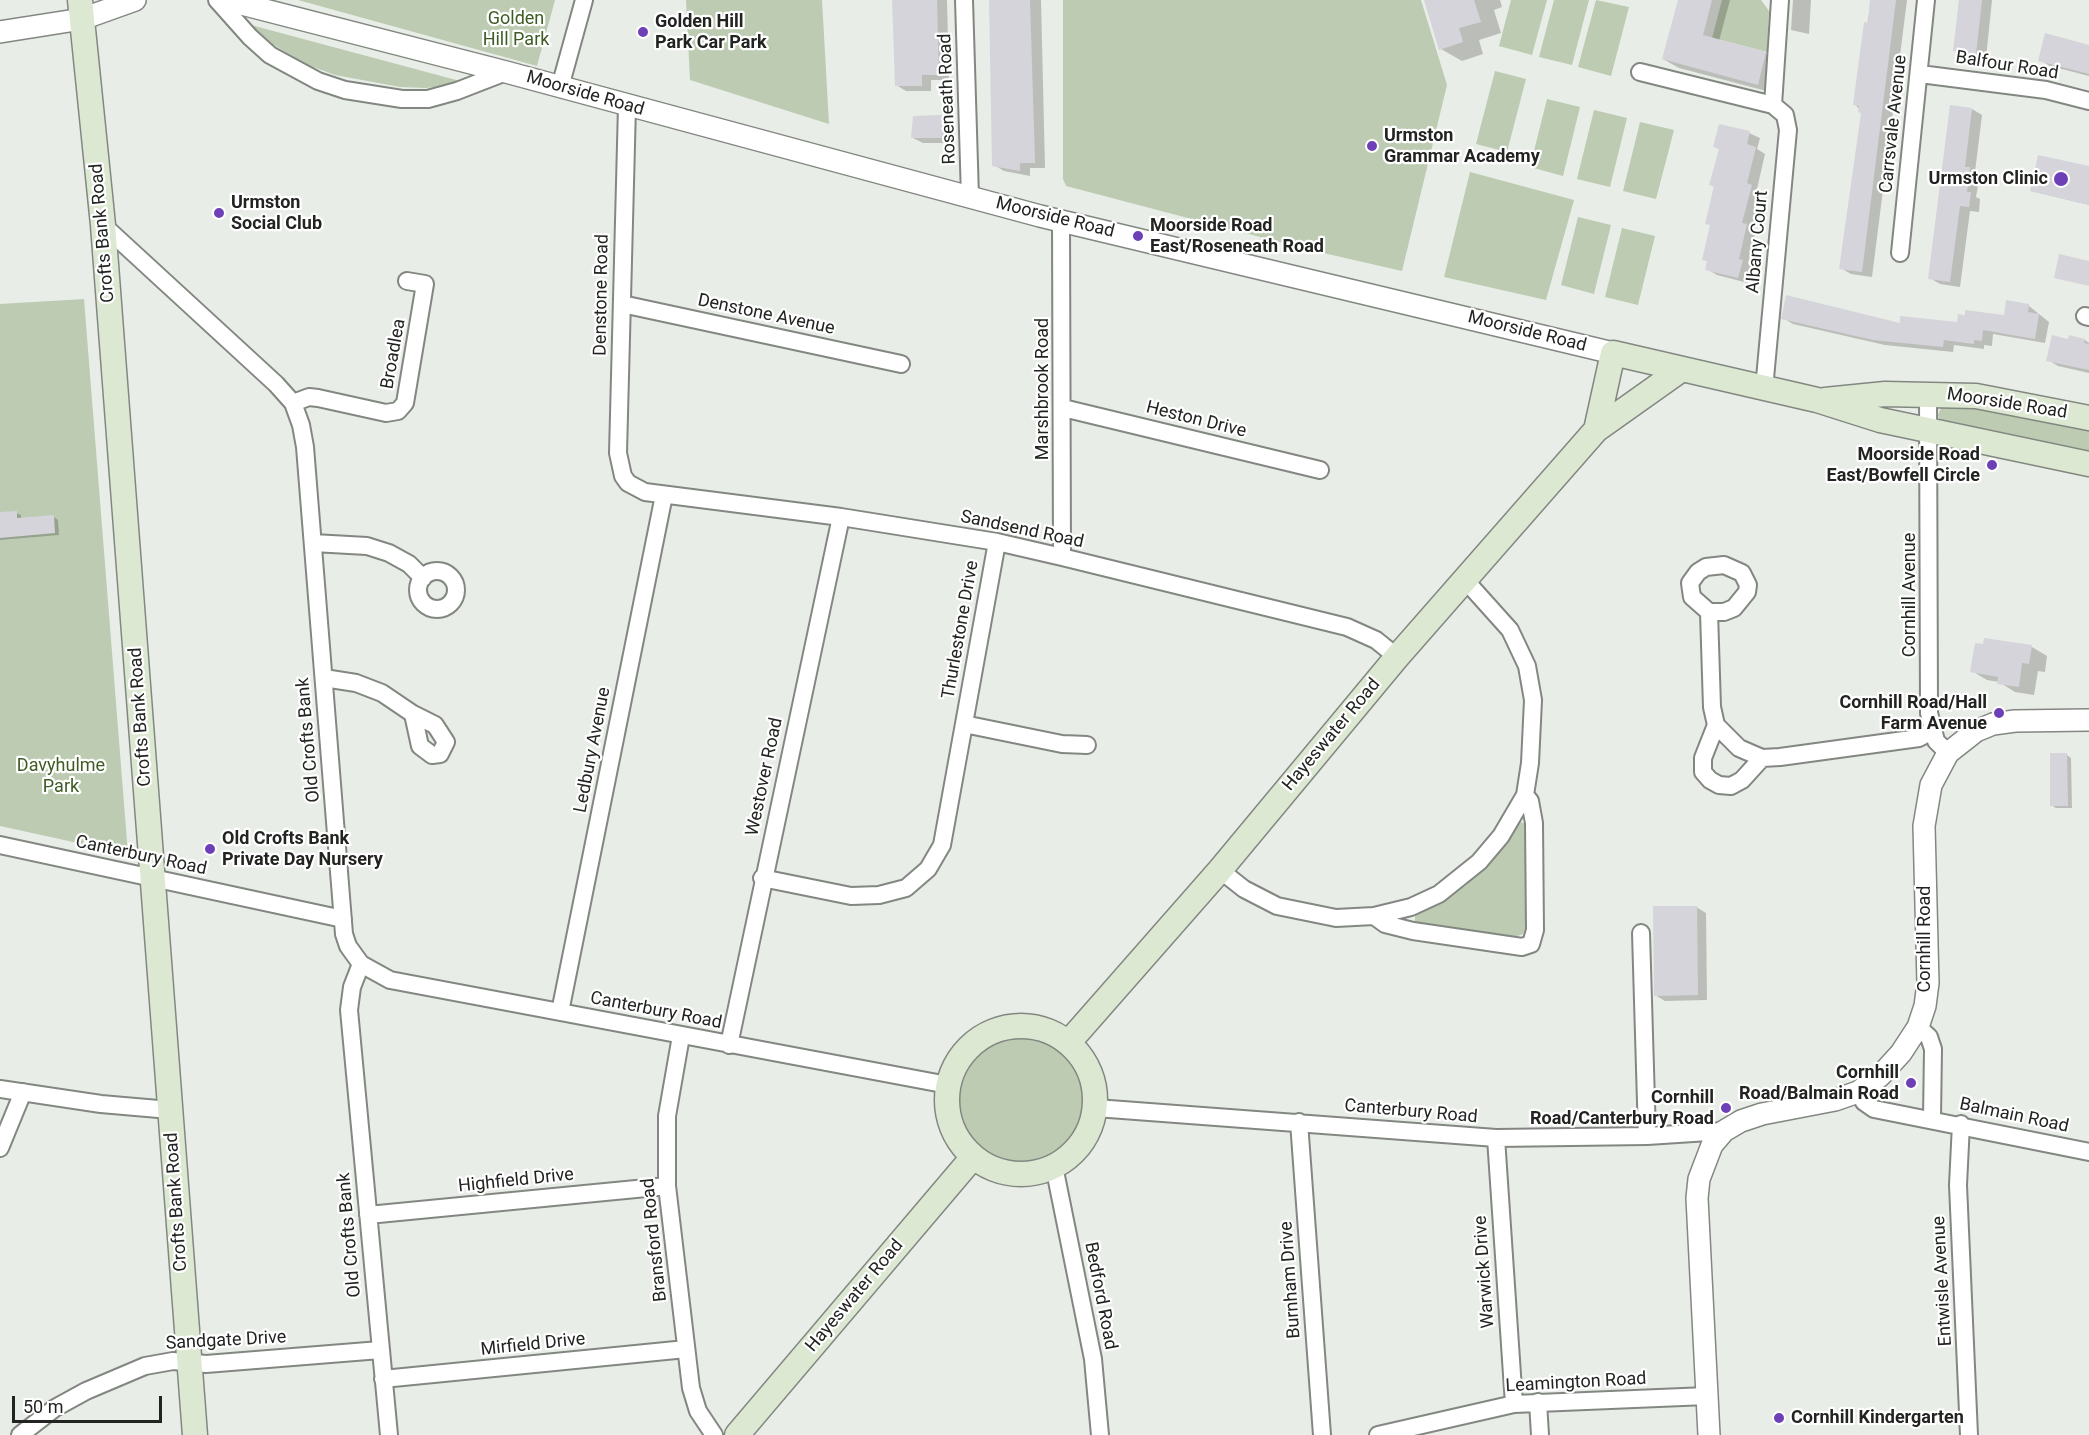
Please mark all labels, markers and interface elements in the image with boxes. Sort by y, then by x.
park label: Golden Hill Park [483,8,549,50]
place label: Golden Hill Park Car Park [655,11,767,54]
marker: Golden Hill Park Car Park [636,25,650,39]
street label: Roseneath Road [935,33,961,165]
street label: Balfour Road [1954,47,2060,85]
street label: Carrsvale Avenue [1876,54,1912,194]
street label: Moorside Road [524,67,646,121]
place label: Urmston Grammar Academy [1384,125,1540,168]
marker: Urmston Grammar Academy [1365,139,1379,153]
street label: Crofts Bank Road [86,163,120,303]
place label: Urmston Clinic [1929,168,2048,190]
marker: Urmston Clinic [2052,170,2070,188]
street label: Albany Court [1743,190,1773,294]
place label: Urmston Social Club [231,192,322,234]
street label: Moorside Road [993,193,1117,243]
marker: Urmston Social Club [212,206,226,220]
place label: Moorside Road East/Roseneath Road [1150,215,1324,258]
marker: Moorside Road East/Roseneath Road [1131,229,1145,243]
street label: Denstone Road [590,234,614,356]
street label: Denstone Avenue [696,290,836,340]
street label: Moorside Road [1465,307,1589,357]
street label: Broadlea [377,317,411,391]
street label: Marshbrook Road [1032,318,1054,460]
street label: Moorside Road [1945,384,2069,424]
street label: Heston Drive [1144,397,1248,443]
place label: Moorside Road East/Bowfell Circle [1827,444,1980,486]
marker: Moorside Road East/Bowfell Circle [1985,458,1999,472]
street label: Sandsend Road [958,506,1086,554]
street label: Cornhill Avenue [1899,533,1921,657]
street label: Thurlestone Drive [938,559,984,701]
street label: Crofts Bank Road [125,647,157,787]
street label: Hayeswater Road [1279,674,1385,796]
street label: Old Crofts Bank [293,677,325,803]
street label: Ledbury Avenue [570,685,616,815]
place label: Cornhill Road/Hall Farm Avenue [1840,692,1987,734]
marker: Cornhill Road/Hall Farm Avenue [1992,706,2006,720]
street label: Westover Road [742,716,788,838]
park label: Davyhulme Park [17,755,105,798]
place label: Old Crofts Bank Private Day Nursery [222,828,383,870]
street label: Canterbury Road [73,832,209,880]
marker: Old Crofts Bank Private Day Nursery [203,842,217,856]
street label: Cornhill Road [1914,886,1936,992]
street label: Canterbury Road [588,988,724,1034]
place label: Cornhill Road/Balmain Road [1739,1062,1899,1104]
marker: Cornhill Road/Balmain Road [1904,1076,1918,1090]
place label: Cornhill Road/Canterbury Road [1530,1087,1714,1130]
street label: Balmain Road [1957,1094,2071,1138]
street label: Canterbury Road [1344,1095,1478,1129]
marker: Cornhill Road/Canterbury Road [1719,1101,1733,1115]
street label: Crofts Bank Road [161,1132,193,1272]
street label: Highfield Drive [457,1164,575,1198]
street label: Old Crofts Bank [334,1172,366,1298]
street label: Bransford Road [638,1177,672,1303]
street label: Warwick Drive [1470,1215,1500,1329]
street label: Entwisle Avenue [1929,1215,1957,1347]
street label: Burnham Drive [1276,1221,1306,1339]
street label: Hayeswater Road [802,1235,908,1357]
street label: Bedford Road [1079,1240,1121,1352]
street label: Sandgate Drive [165,1327,287,1355]
street label: Mirfield Drive [480,1329,586,1361]
street label: Leamington Road [1505,1369,1647,1397]
scale bar [15,1384,165,1422]
text: 50 m [23,1396,63,1417]
place label: Cornhill Kindergarten [1791,1407,1964,1429]
marker: Cornhill Kindergarten [1772,1411,1786,1425]

